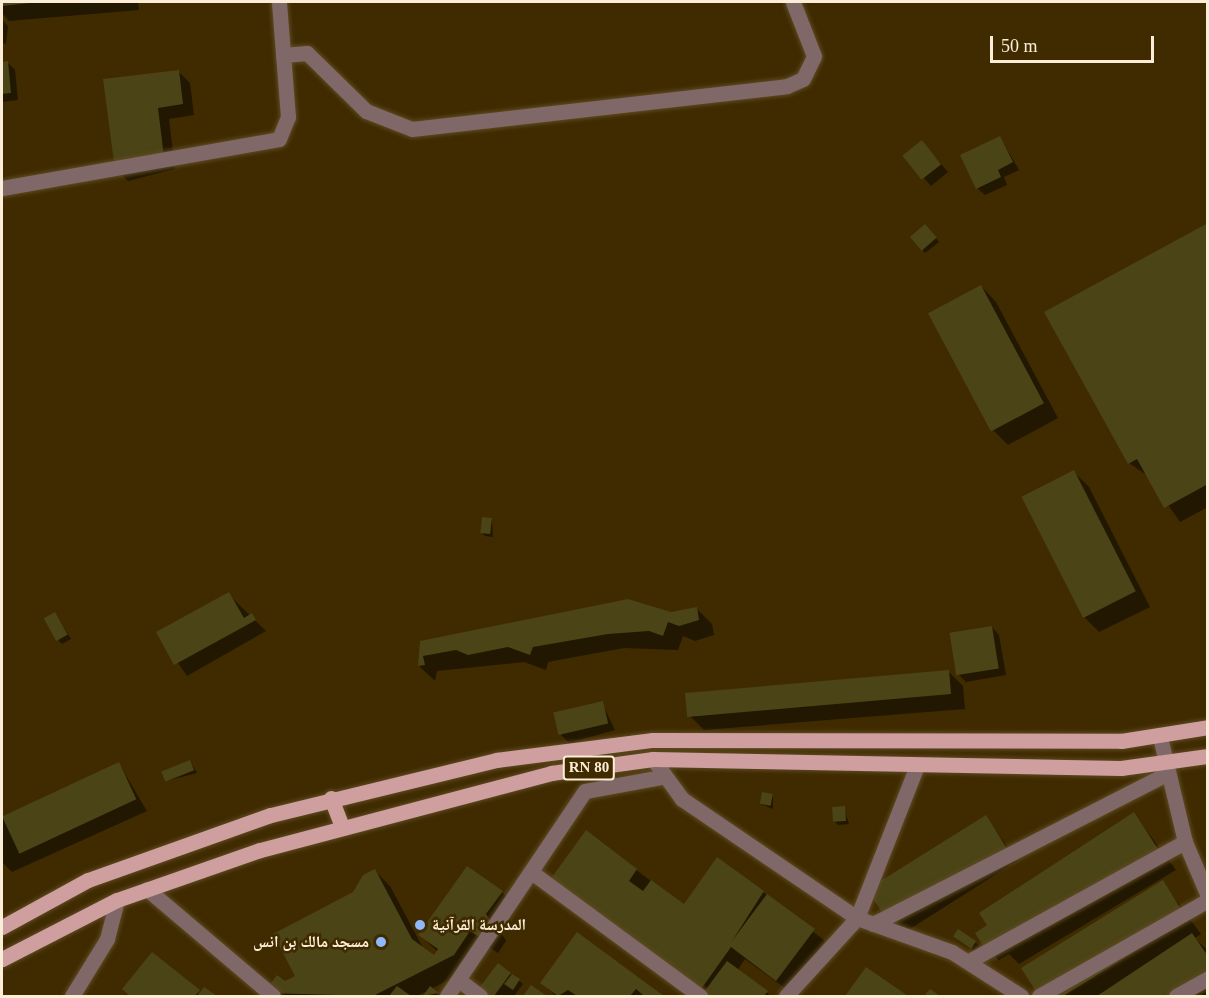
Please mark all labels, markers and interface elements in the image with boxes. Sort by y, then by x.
scale bar [993,24,1156,62]
text: 50 m [1001,36,1038,56]
road number: RN 80 [562,756,616,780]
place label: المدرسة القرآنية [432,915,526,935]
marker: المدرسة القرآنية [413,918,427,932]
place label: مسجد مالك بن انس [253,932,369,952]
marker: مسجد مالك بن انس [374,935,388,949]

